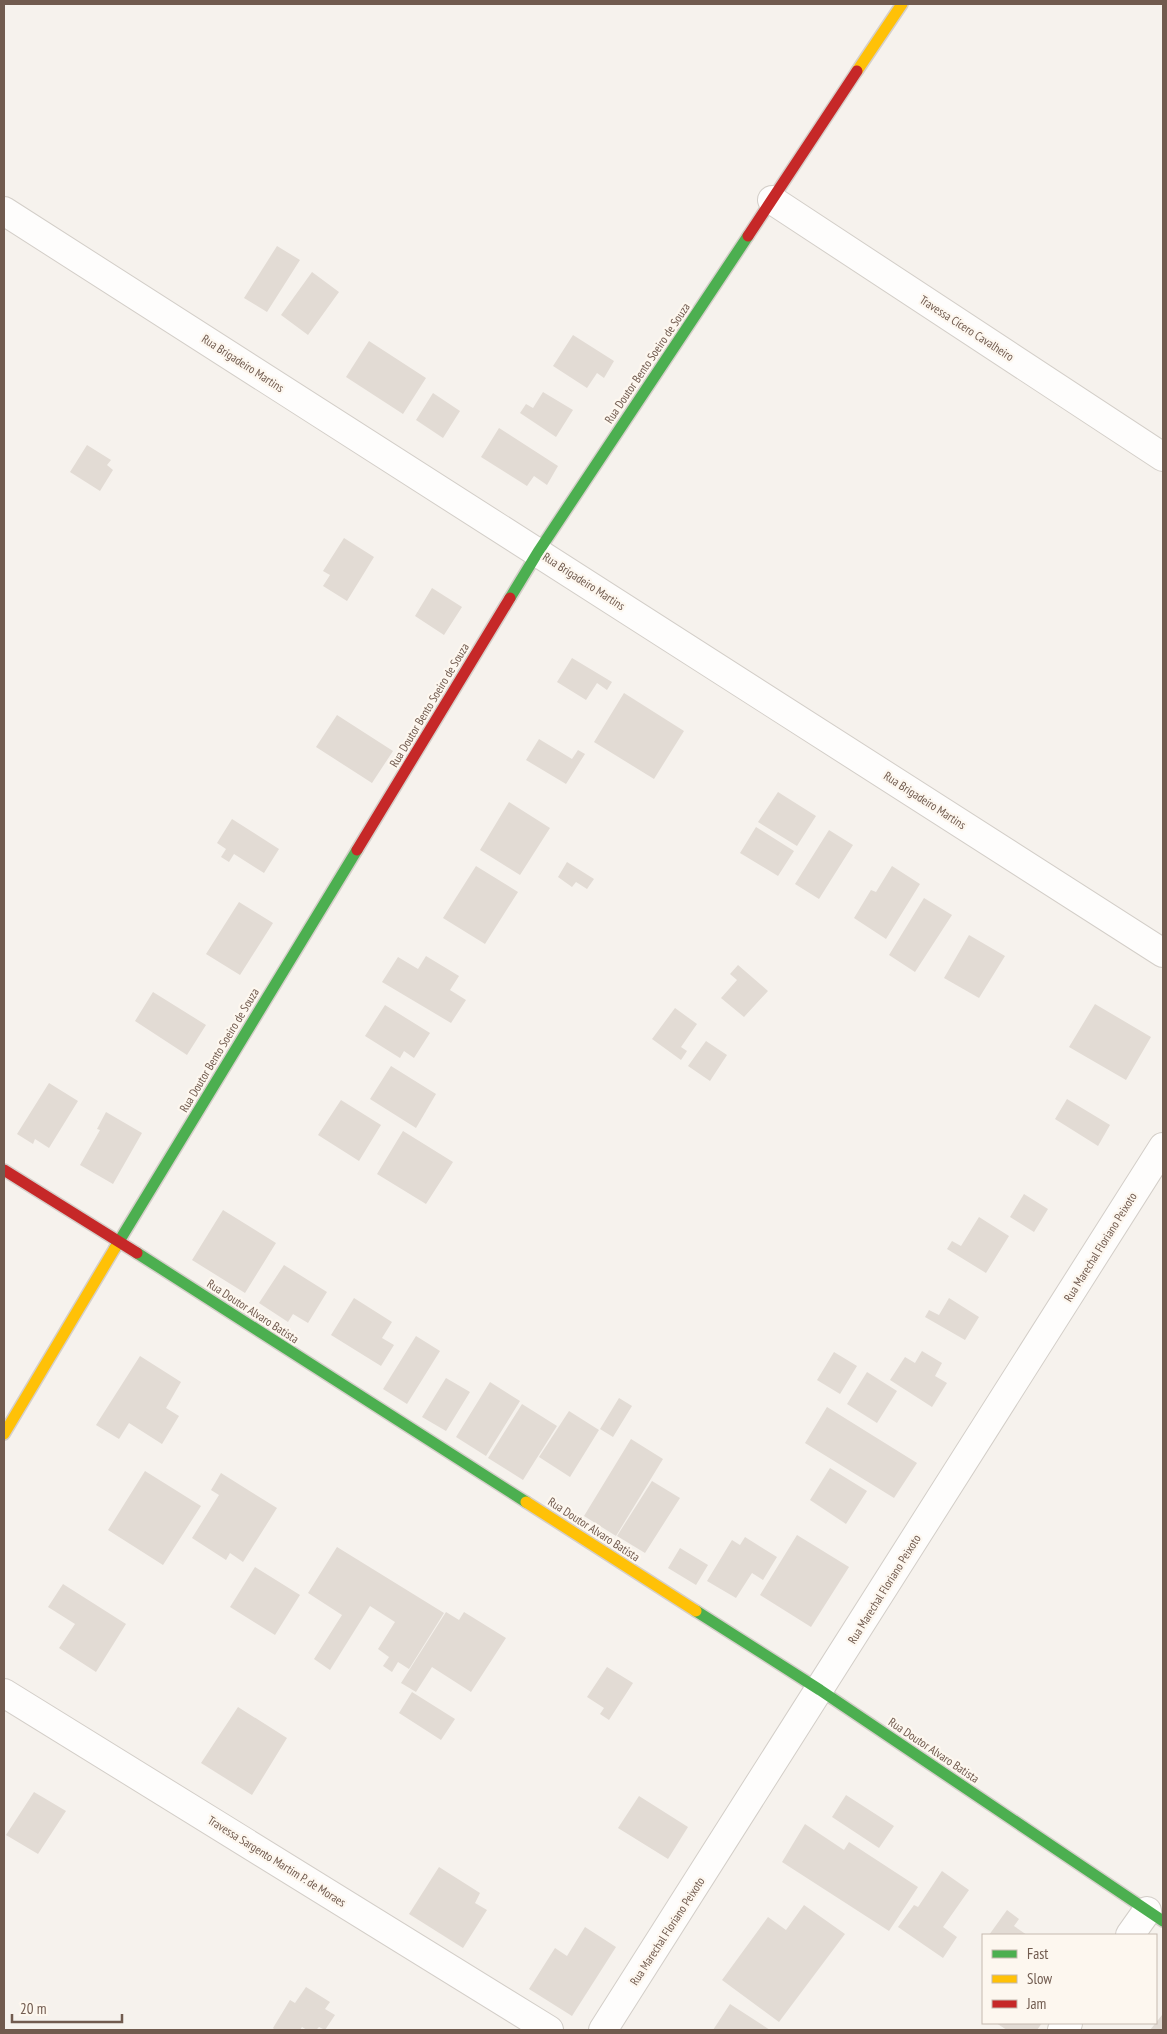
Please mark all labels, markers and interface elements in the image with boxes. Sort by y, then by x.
street label: Travessa Cícero Cavalheiro [917,292,1017,364]
street label: Rua Doutor Bento Soeiro de Souza [601,300,693,426]
street label: Rua Brigadeiro Martins [199,331,287,395]
street label: Rua Brigadeiro Martins [540,549,628,613]
street label: Rua Doutor Bento Soeiro de Souza [386,640,472,770]
street label: Rua Brigadeiro Martins [881,768,969,832]
street label: Rua Doutor Bento Soeiro de Souza [176,985,262,1115]
street label: Rua Marechal Floriano Peixoto [1060,1190,1140,1304]
street label: Rua Doutor Alvaro Batista [204,1276,302,1346]
street label: Rua Doutor Alvaro Batista [545,1494,643,1564]
street label: Rua Marechal Floriano Peixoto [844,1532,924,1646]
street label: Rua Doutor Alvaro Batista [886,1714,982,1786]
street label: Travessa Sargento Martim P. de Moraes [205,1812,349,1910]
street label: Rua Marechal Floriano Peixoto [626,1874,708,1988]
legend [982,1934,1157,2024]
text: Fast [1027,1944,1048,1963]
text: Slow [1027,1969,1052,1988]
scale bar [12,1992,122,2024]
text: Jam [1026,1994,1046,2013]
text: 20 m [20,1999,46,2018]

